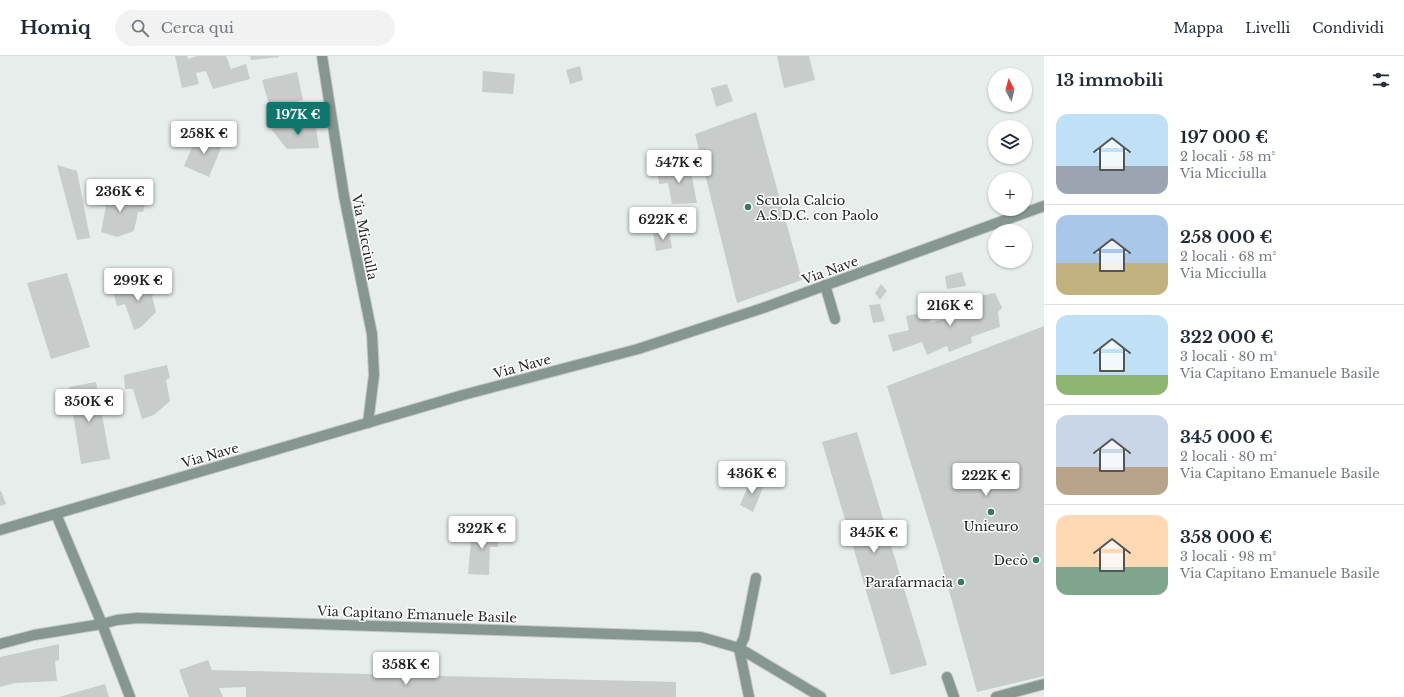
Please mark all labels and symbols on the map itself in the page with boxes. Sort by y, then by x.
north arrow [988,68,1032,112]
pin: 197K € [265,102,331,136]
pin: 258K € [171,121,237,155]
pin: 547K € [646,150,712,184]
pin: 236K € [87,179,153,213]
street label: Via Micciulla [348,192,381,282]
place label: Scuola Calcio A.S.D.C. con Paolo [755,192,879,224]
marker: Scuola Calcio A.S.D.C. con Paolo [743,202,753,212]
pin: 622K € [630,207,696,241]
street label: Via Nave [799,252,861,289]
pin: 299K € [105,268,171,302]
pin: 216K € [917,293,983,327]
street label: Via Nave [491,351,553,383]
pin: 350K € [56,389,122,423]
street label: Via Nave [179,439,241,472]
pin: 436K € [719,461,785,495]
pin: 222K € [953,463,1019,497]
marker: Unieuro [986,507,996,517]
pin: 322K € [449,516,515,550]
place label: Unieuro [964,518,1018,535]
pin: 345K € [841,520,907,554]
place label: Decò [994,552,1028,569]
marker: Decò [1031,555,1041,565]
place label: Parafarmacia [865,574,954,591]
marker: Parafarmacia [956,577,966,587]
street label: Via Capitano Emanuele Basile [316,602,517,626]
pin: 358K € [373,652,439,686]

